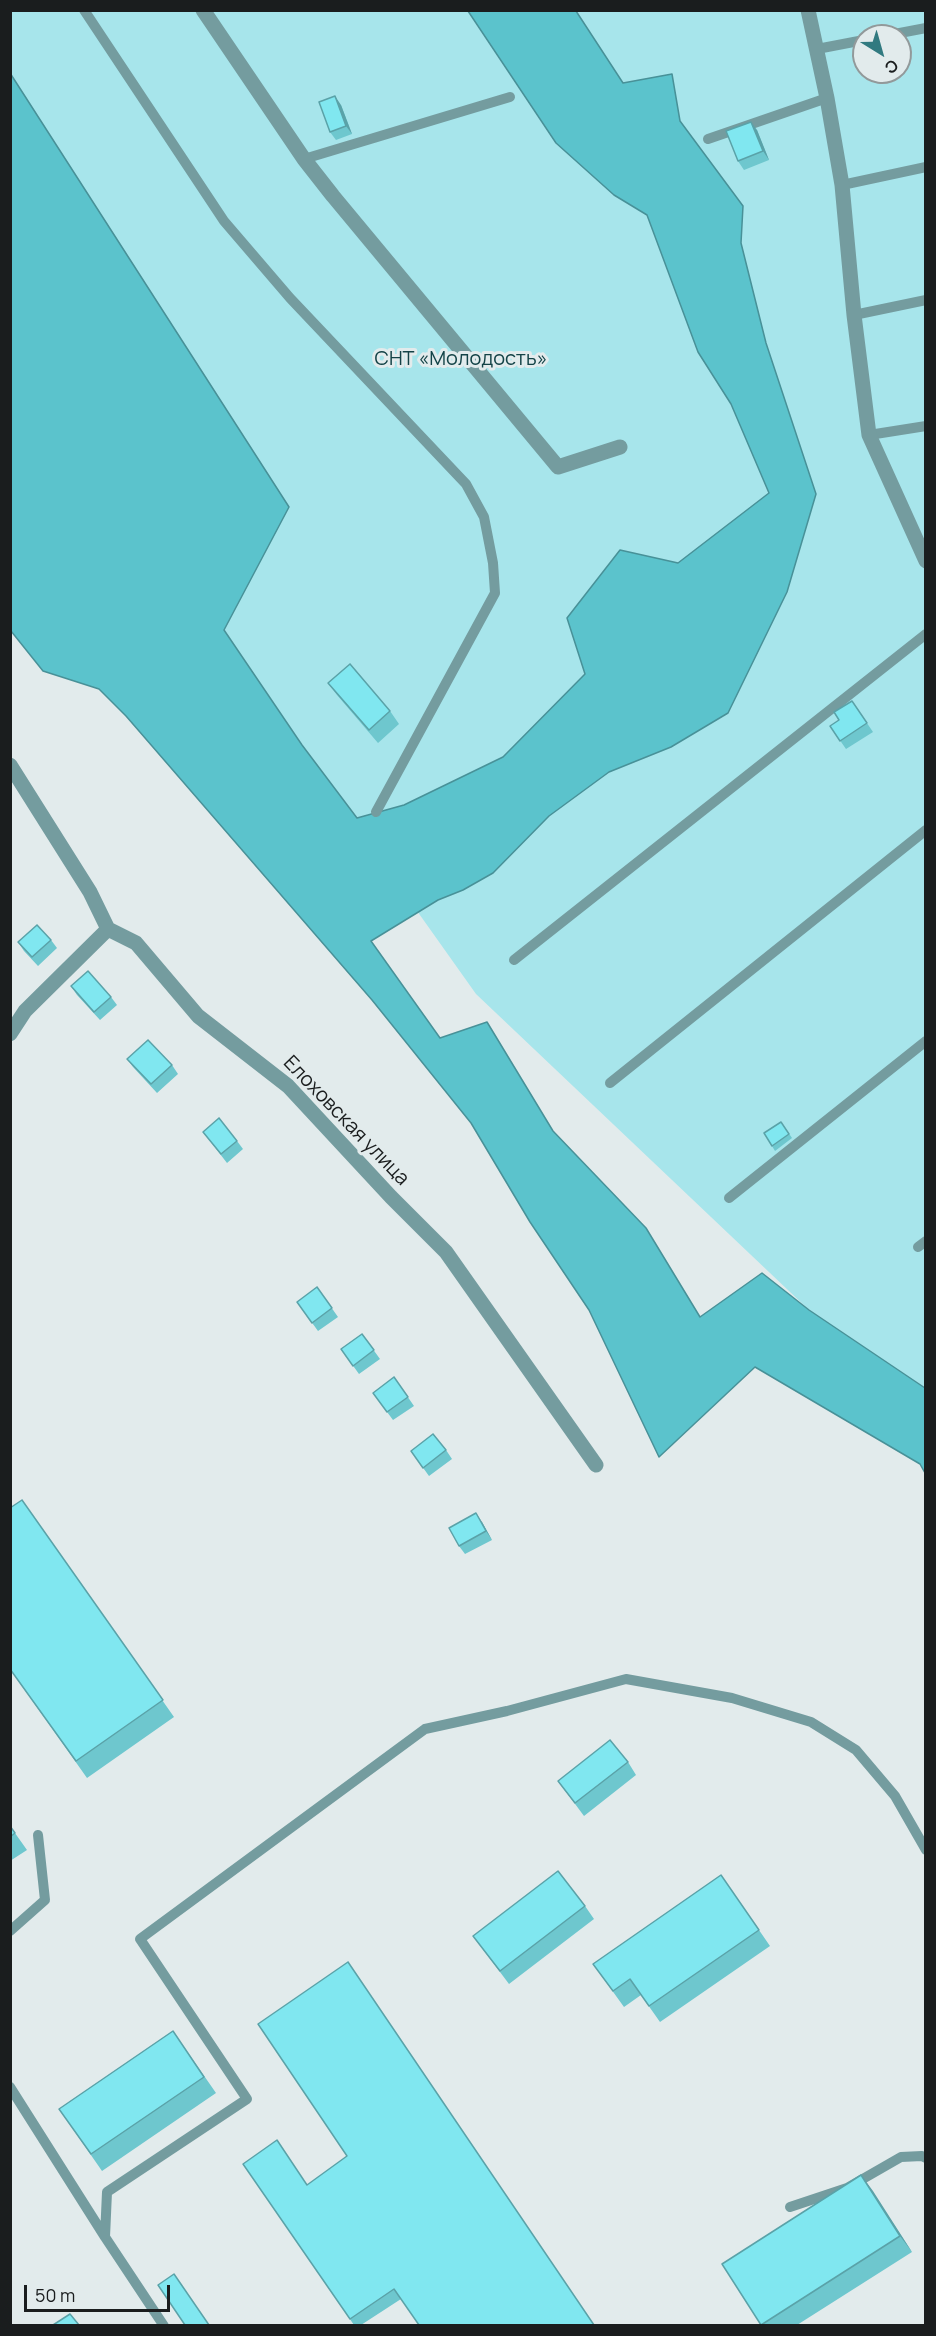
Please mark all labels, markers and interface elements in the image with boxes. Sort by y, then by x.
north arrow [852,24,912,84]
text: С [880,54,903,79]
park label: СНТ «Молодость» [375,347,547,371]
street label: Елоховская улица [278,1051,414,1191]
scale bar [27,2273,172,2311]
text: 50 m [35,2283,75,2307]

